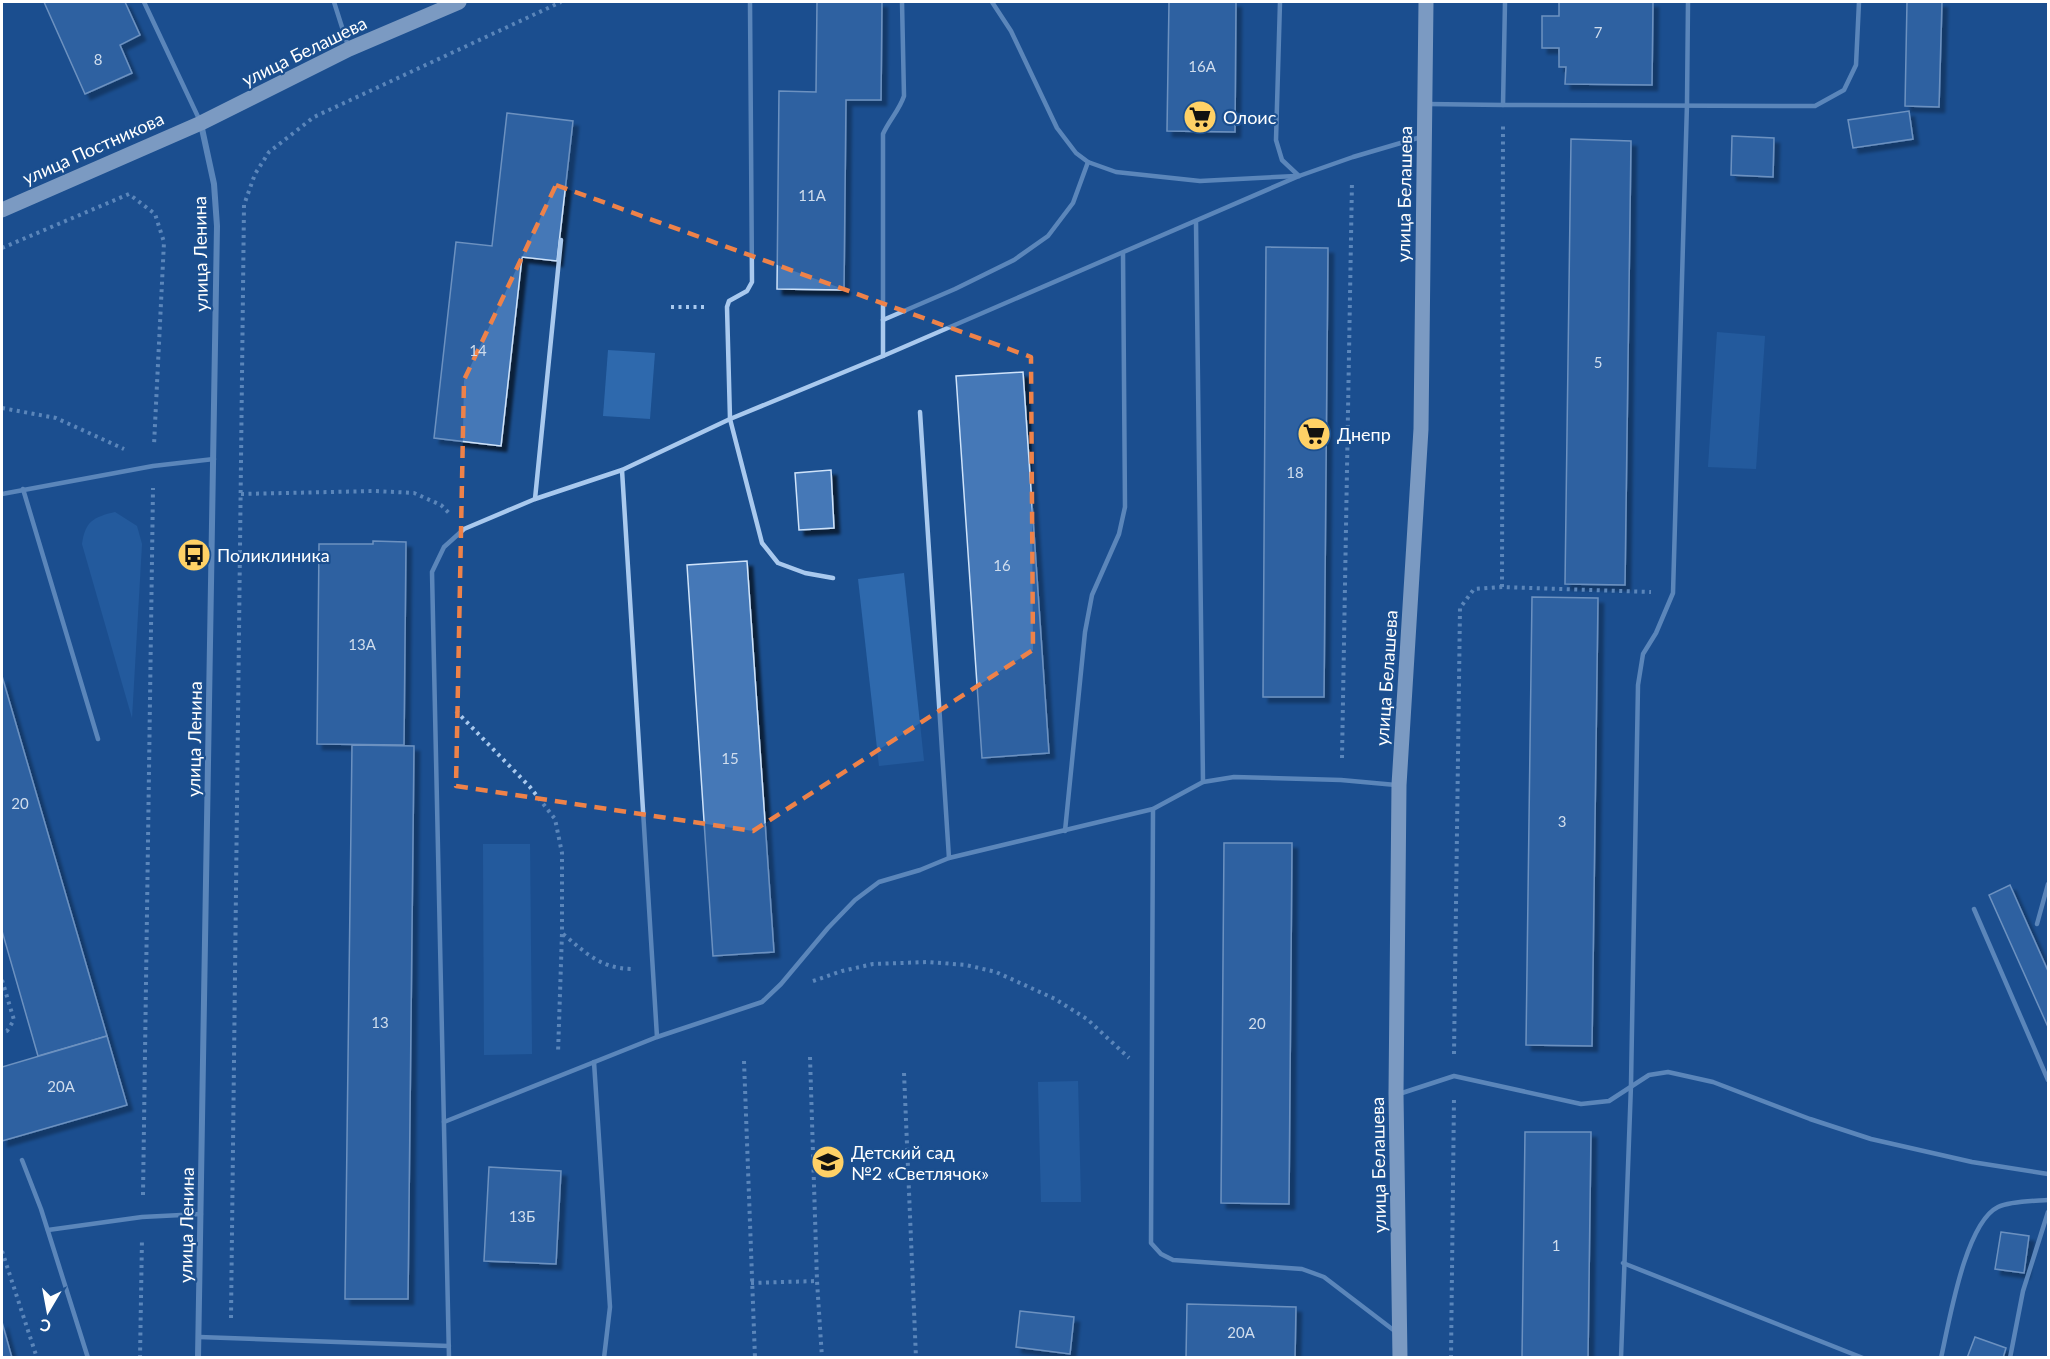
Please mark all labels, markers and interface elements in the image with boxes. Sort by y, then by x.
street label: улица Белашева [238,11,370,91]
house number: 7 [1594,23,1603,41]
house number: 8 [94,50,102,68]
house number: 16А [1188,57,1217,75]
supermarket icon: Олоис [1182,99,1218,135]
place label: Олоис [1223,106,1277,128]
street label: улица Постникова [19,107,167,189]
street label: улица Белашева [1392,126,1416,262]
house number: 11А [798,186,827,204]
street label: улица Ленина [188,196,212,312]
house number: 14 [469,341,487,359]
house number: 5 [1594,353,1602,371]
supermarket icon: Днепр [1296,416,1332,452]
place label: Днепр [1337,423,1391,445]
house number: 18 [1286,463,1304,481]
bus stop icon: Поликлиника [176,537,212,573]
place label: Поликлиника [217,544,330,566]
house number: 16 [993,556,1011,574]
street label: улица Белашева [1370,609,1402,747]
house number: 13А [348,635,377,653]
street label: улица Ленина [182,681,206,797]
house number: 15 [721,749,739,767]
house number: 20 [11,794,29,812]
house number: 3 [1558,812,1566,830]
house number: 13 [371,1013,389,1031]
house number: 20 [1248,1014,1266,1032]
house number: 20А [47,1077,76,1095]
street label: улица Белашева [1366,1097,1390,1233]
place label: Детский сад №2 «Светлячок» [851,1141,989,1184]
school or university icon: Детский сад №2 «Светлячок» [810,1144,846,1180]
street label: улица Ленина [174,1167,198,1283]
house number: 13Б [509,1207,535,1225]
house number: 1 [1552,1236,1560,1254]
north arrow [18,1281,78,1341]
text: С [38,1316,52,1337]
house number: 20А [1227,1323,1256,1341]

